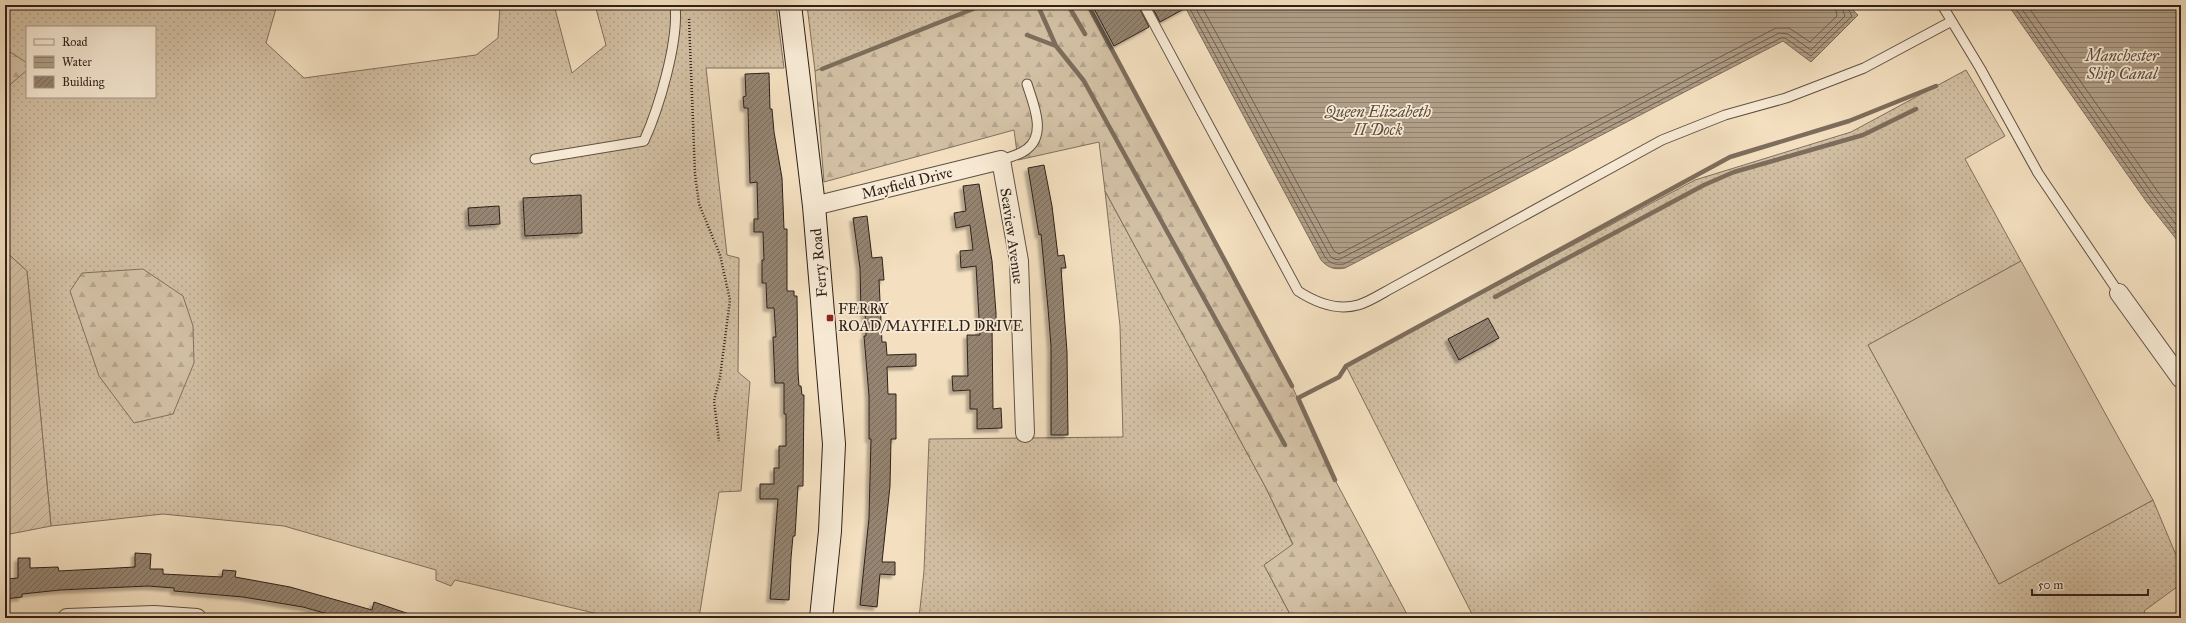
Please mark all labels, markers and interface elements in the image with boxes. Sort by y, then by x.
legend [26,26,156,98]
text: Road [62,35,88,49]
water label: Manchester Ship Canal [2083,46,2160,84]
text: Water [62,55,92,69]
text: Building [62,75,105,90]
water label: Queen Elizabeth II Dock [1324,102,1431,139]
street label: Mayfield Drive [860,163,954,203]
street label: Seaview Avenue [996,187,1028,285]
street label: Ferry Road [807,227,831,298]
place label: FERRY ROAD/MAYFIELD DRIVE [838,300,1024,335]
marker: FERRY ROAD/MAYFIELD DRIVE [825,313,835,323]
scale bar [2032,571,2148,597]
text: 50 m [2038,578,2063,592]

